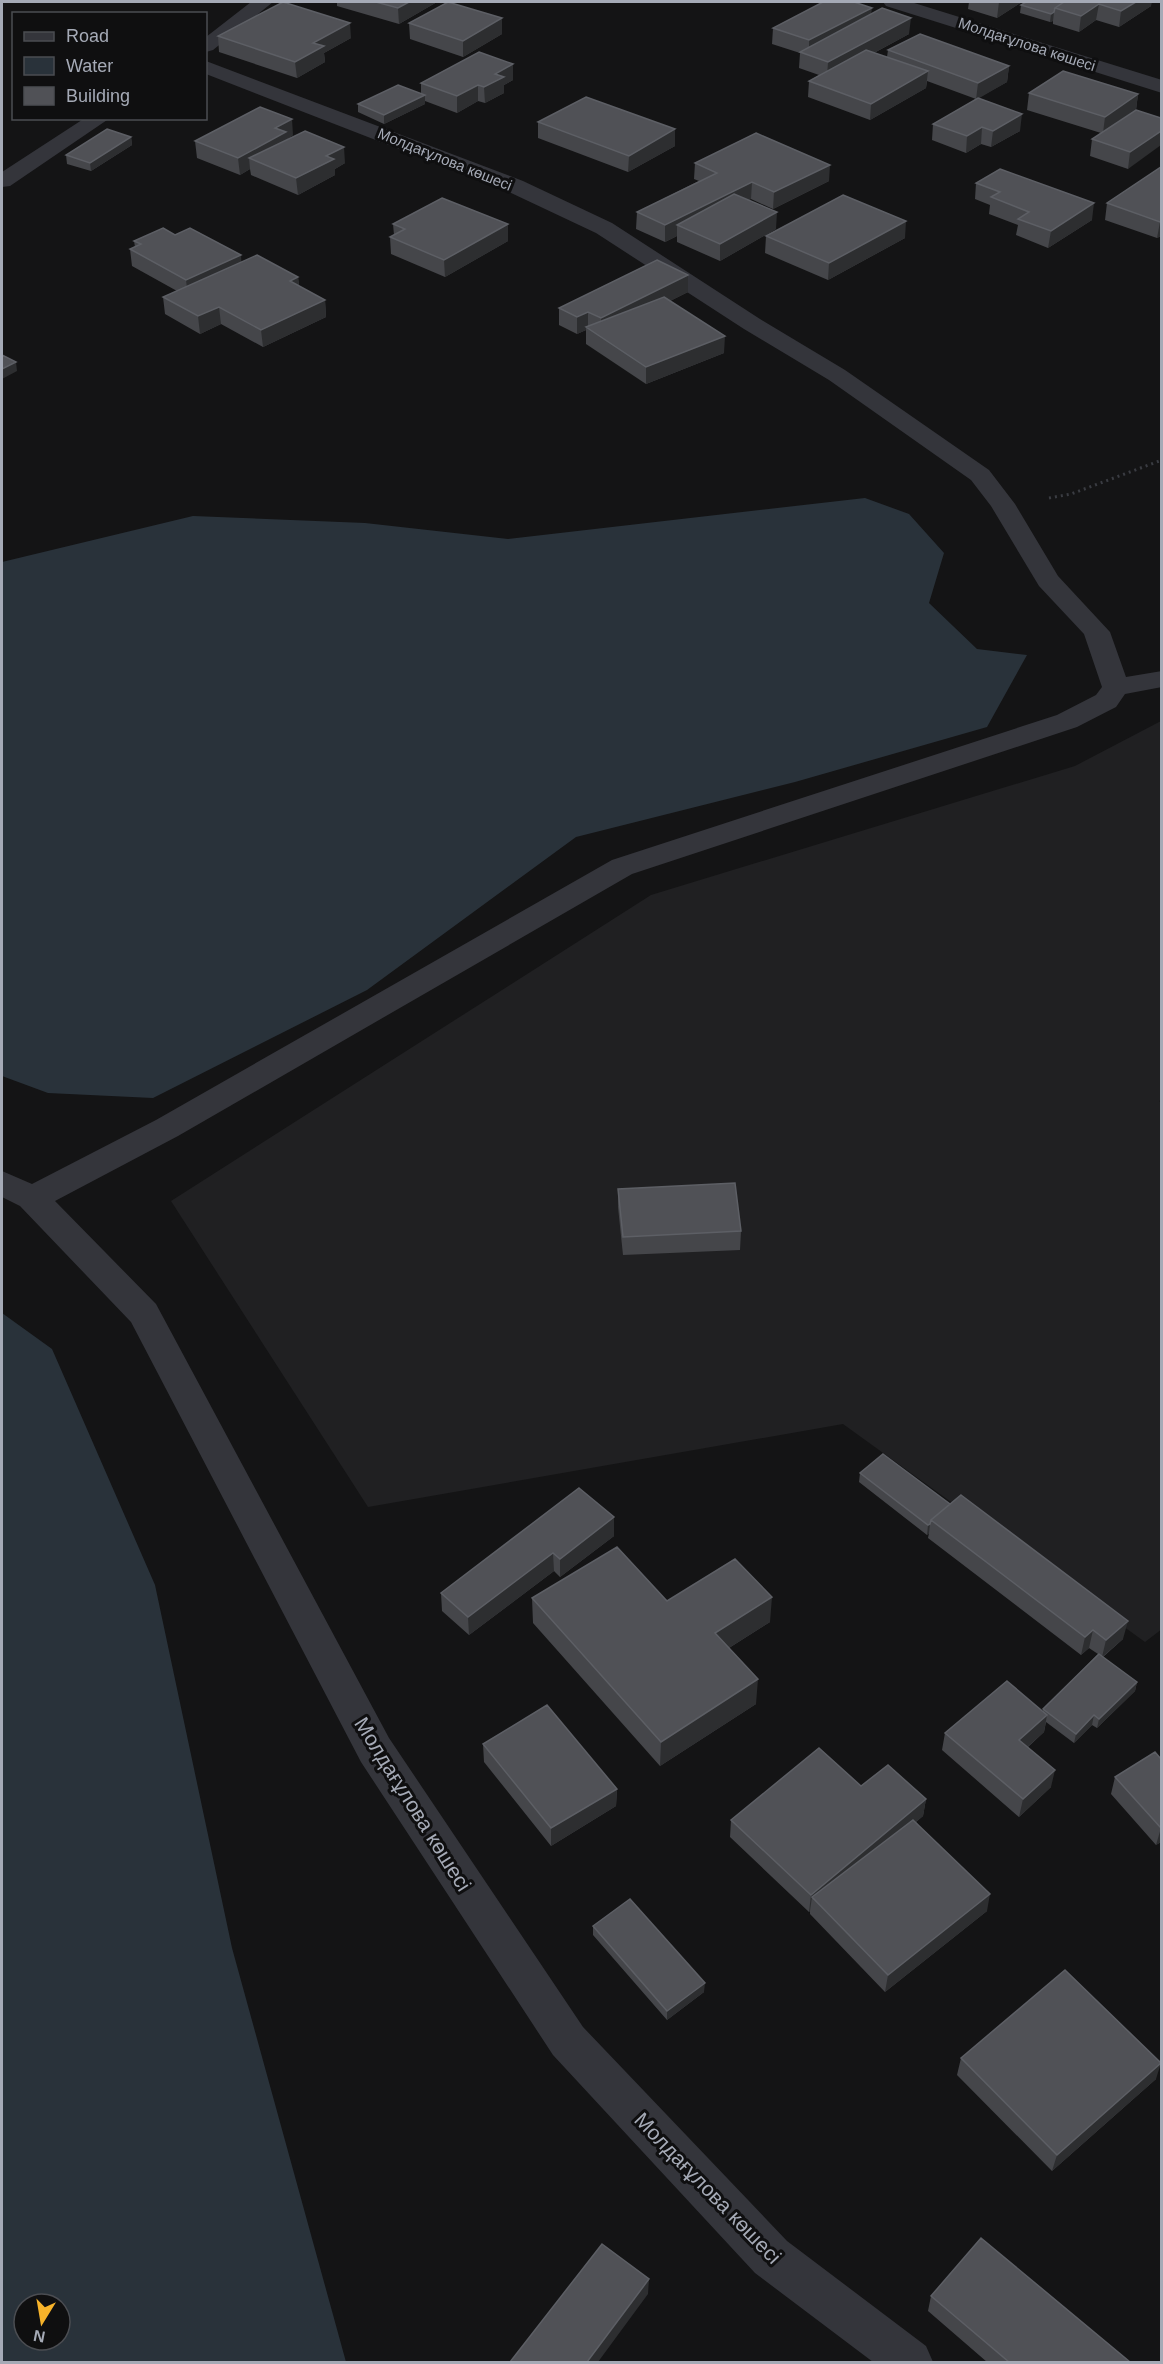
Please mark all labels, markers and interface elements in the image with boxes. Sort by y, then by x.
legend [12,12,207,120]
street label: Молдағұлова көшесі [956,14,1098,74]
text: Road [66,26,109,46]
text: Water [66,56,113,76]
text: Building [66,86,130,106]
street label: Молдағұлова көшесі [375,124,515,194]
street label: Молдағұлова көшесі [350,1713,476,1895]
street label: Молдағұлова көшесі [630,2108,786,2268]
north arrow [12,2292,72,2352]
text: N [32,2327,47,2346]

